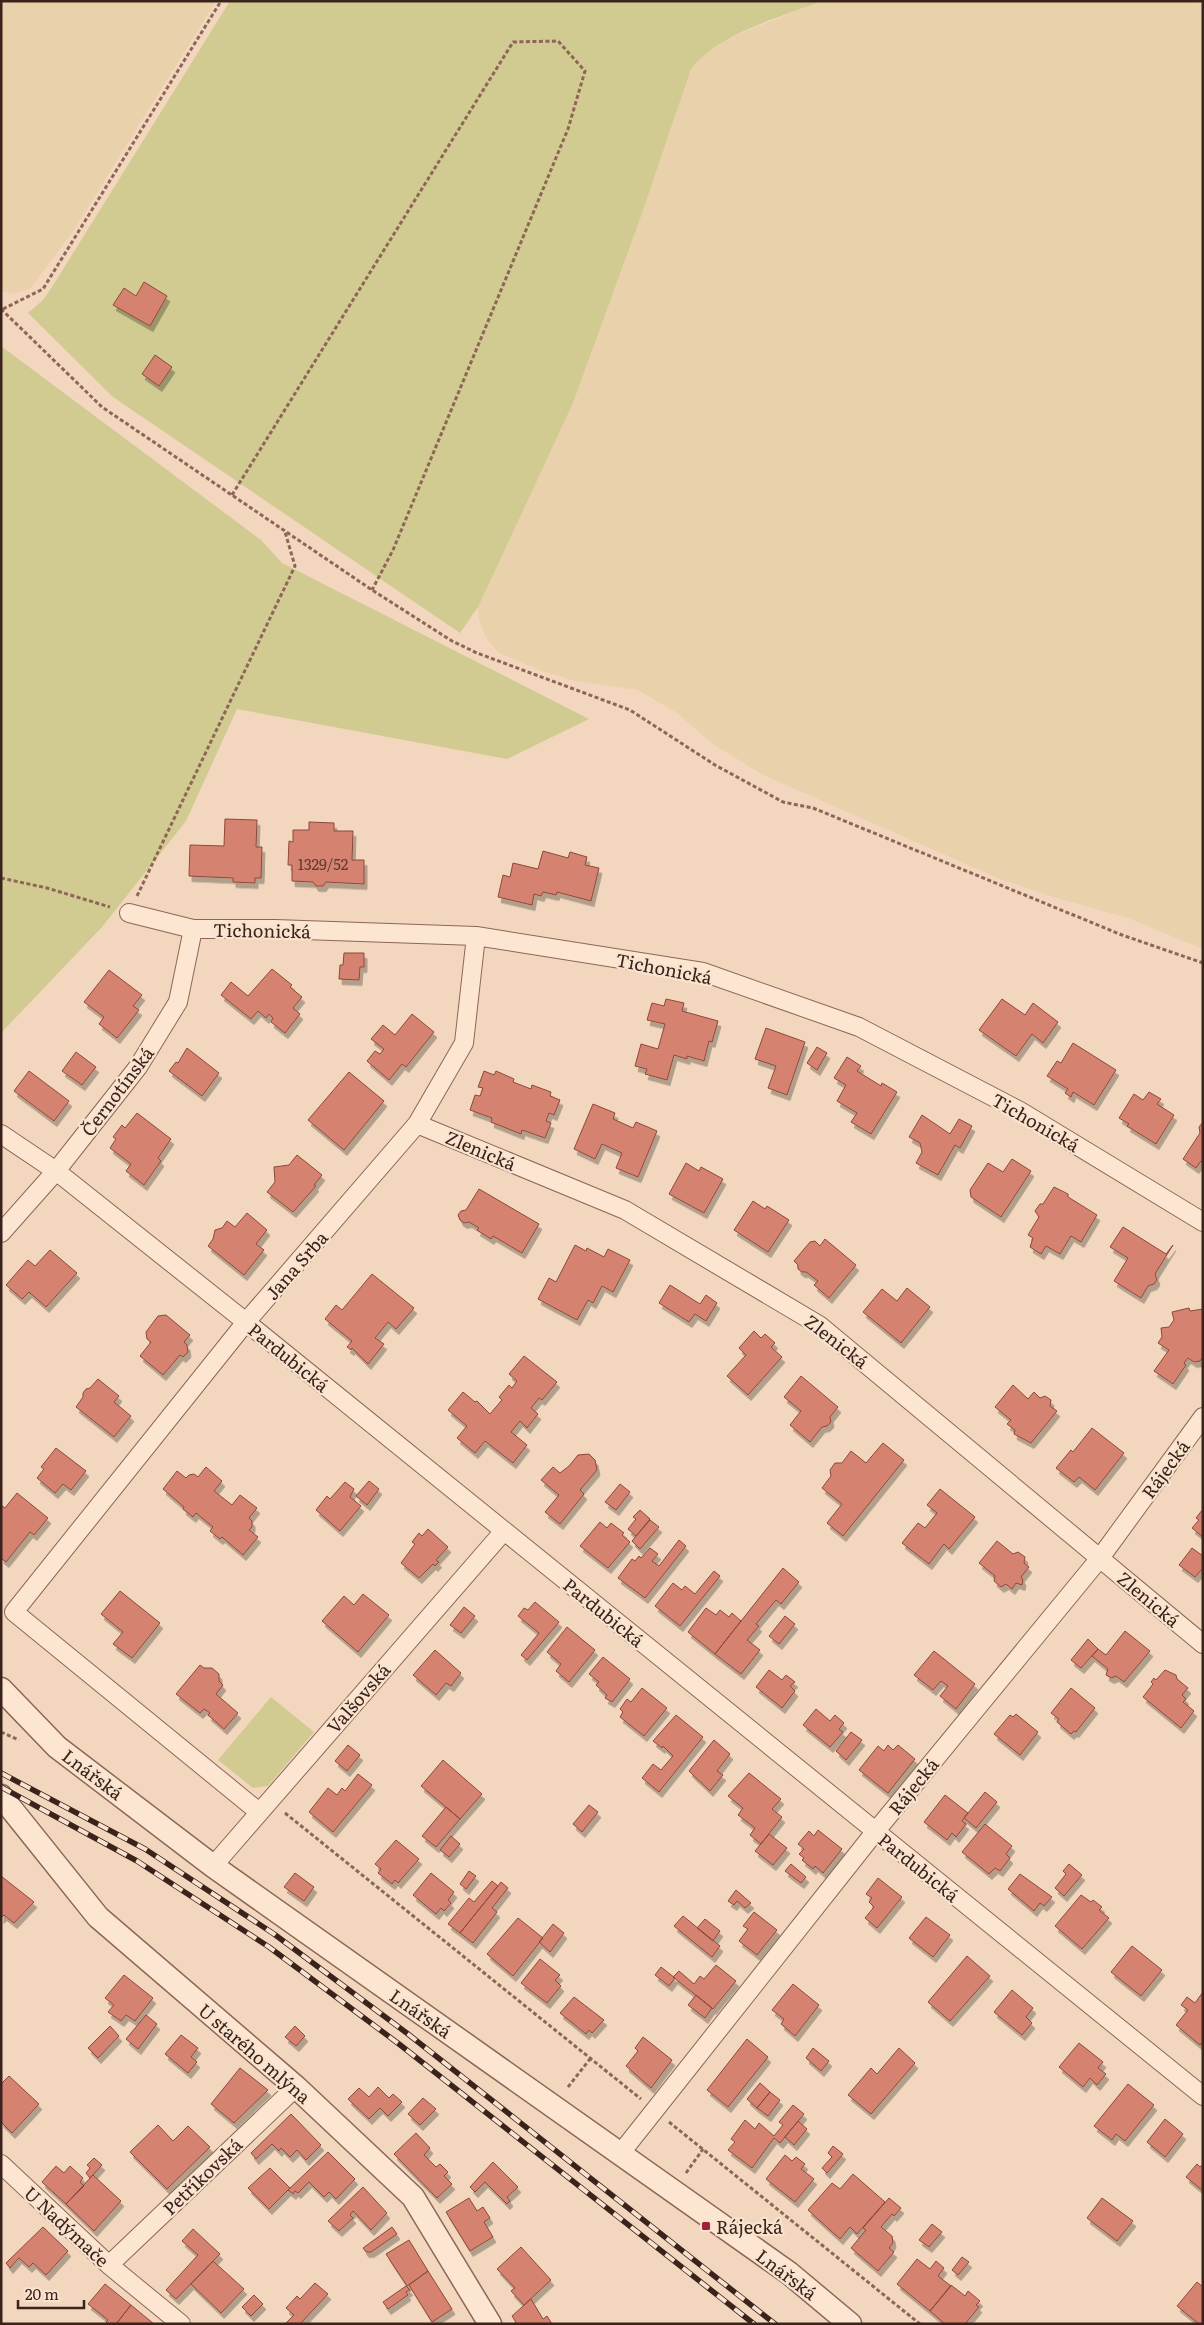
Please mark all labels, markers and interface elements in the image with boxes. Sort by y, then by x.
house number: 1329/52 [298,852,349,875]
street label: Tichonická [213,916,311,944]
street label: Tichonická [614,945,715,991]
street label: Černotínská [74,1040,160,1142]
street label: Tichonická [987,1086,1085,1158]
street label: Zlenická [442,1123,521,1177]
street label: Jana Srba [258,1224,334,1305]
street label: Zlenická [799,1307,875,1375]
street label: Pardubická [243,1316,335,1398]
street label: Rájecká [1134,1434,1196,1504]
street label: Zlenická [1112,1565,1186,1633]
street label: Pardubická [558,1571,650,1653]
street label: Valšovská [320,1657,396,1739]
street label: Lnářská [57,1742,129,1806]
street label: Rájecká [882,1751,945,1820]
street label: Pardubická [873,1826,965,1908]
street label: Lnářská [384,1982,458,2044]
street label: U starého mlýna [193,1997,317,2110]
street label: Petříkovská [156,2131,248,2221]
street label: U Nadýmače [18,2179,116,2273]
place label: Rájecká [716,2213,783,2240]
marker: Rájecká [700,2220,712,2232]
street label: Lnářská [751,2242,823,2306]
scale bar [18,2278,84,2310]
text: 20 m [25,2282,59,2305]

